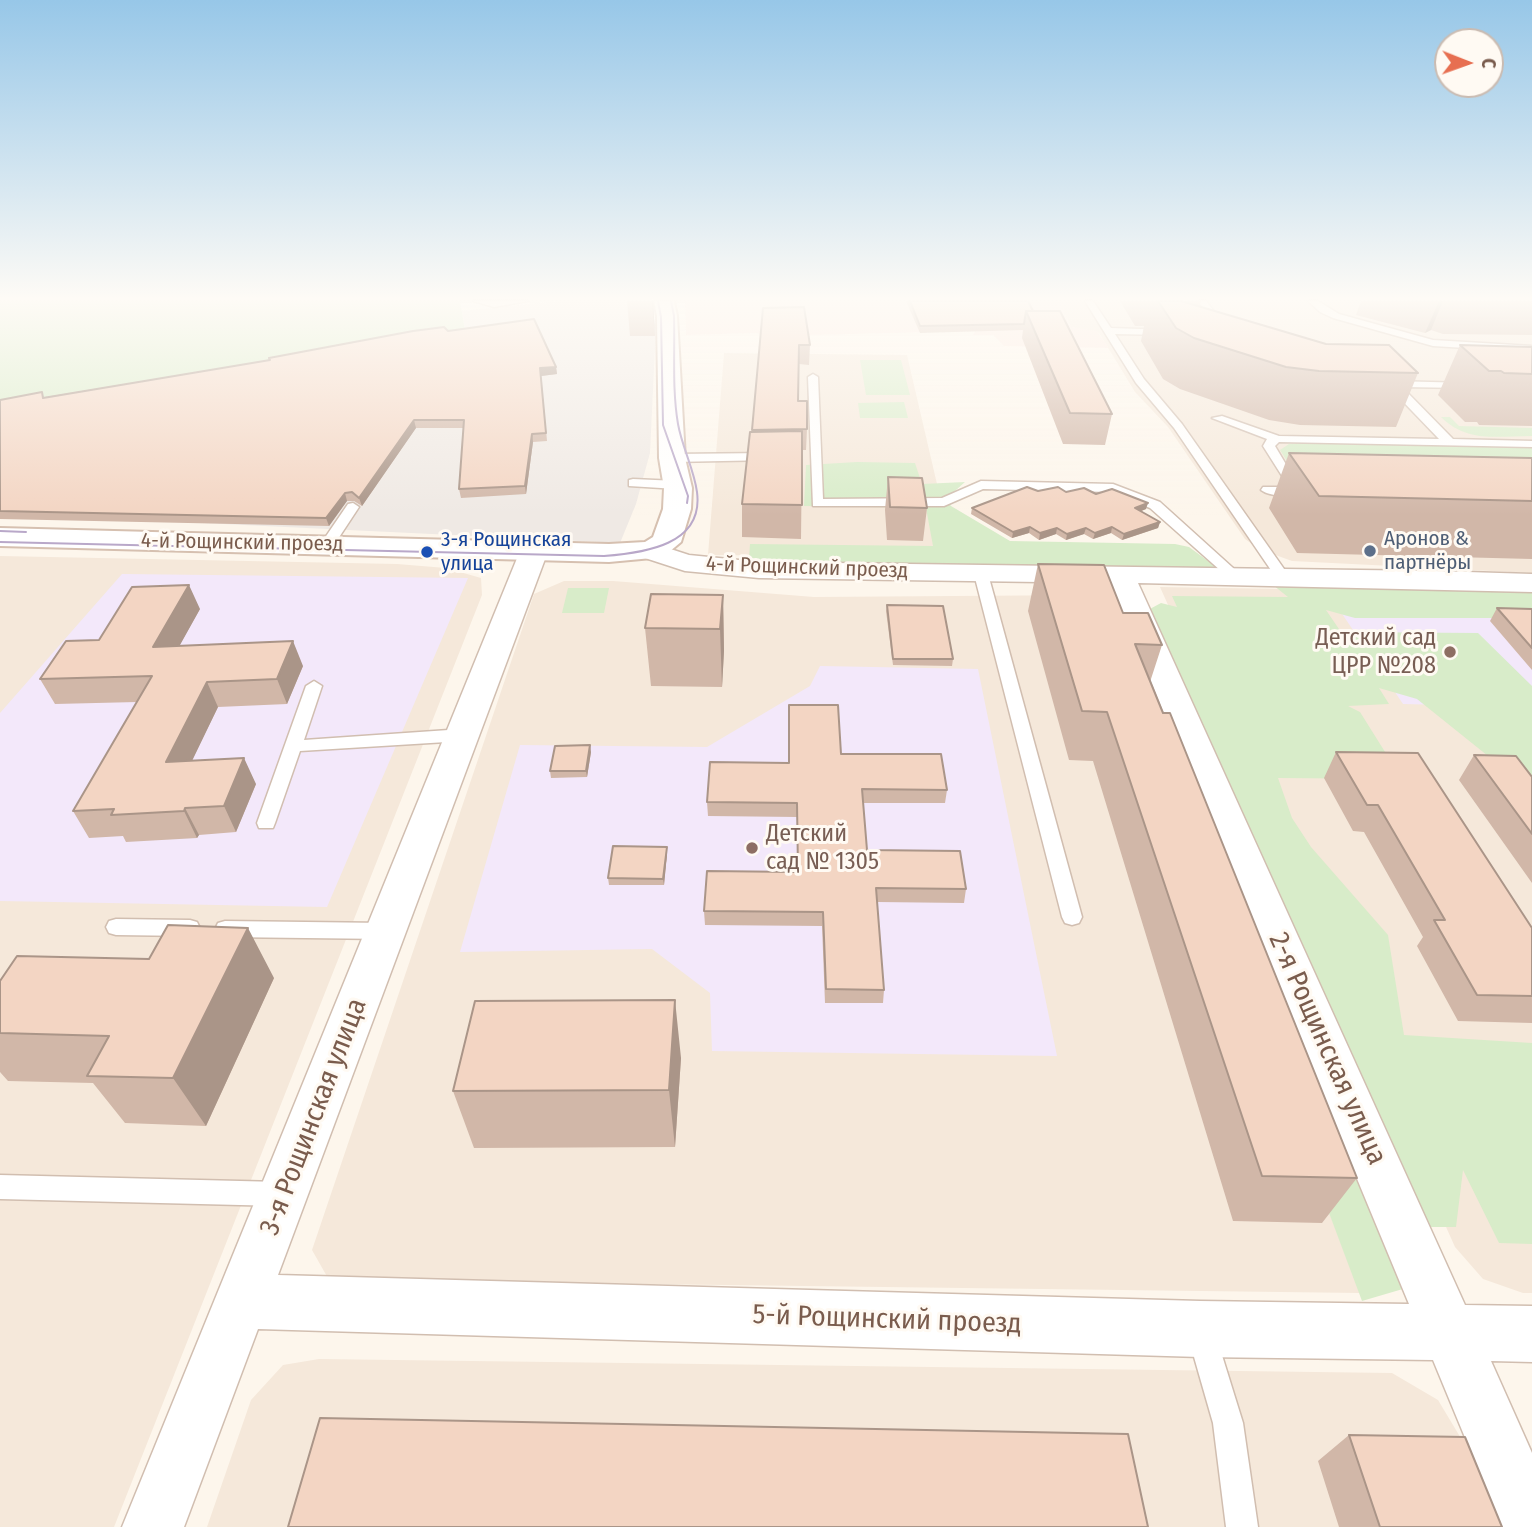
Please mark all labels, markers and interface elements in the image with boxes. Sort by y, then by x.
north arrow [1434,28,1504,98]
text: С [1477,58,1500,69]
place label: Аронов & партнёры [1384,526,1471,576]
place label: 3-я Рощинская улица [441,527,572,577]
street label: 4-й Рощинский проезд [141,529,343,557]
marker: Аронов & партнёры [1362,543,1378,559]
marker: 3-я Рощинская улица [419,544,435,560]
street label: 4-й Рощинский проезд [705,552,909,584]
place label: Детский сад ЦРР №208 [1315,624,1436,680]
marker: Детский сад ЦРР №208 [1442,644,1458,660]
place label: Детский сад № 1305 [766,820,879,876]
marker: Детский сад № 1305 [744,840,760,856]
street label: 2-я Рощинская улица [1261,928,1393,1170]
street label: 3-я Рощинская улица [253,994,375,1240]
street label: 5-й Рощинский проезд [752,1299,1022,1341]

